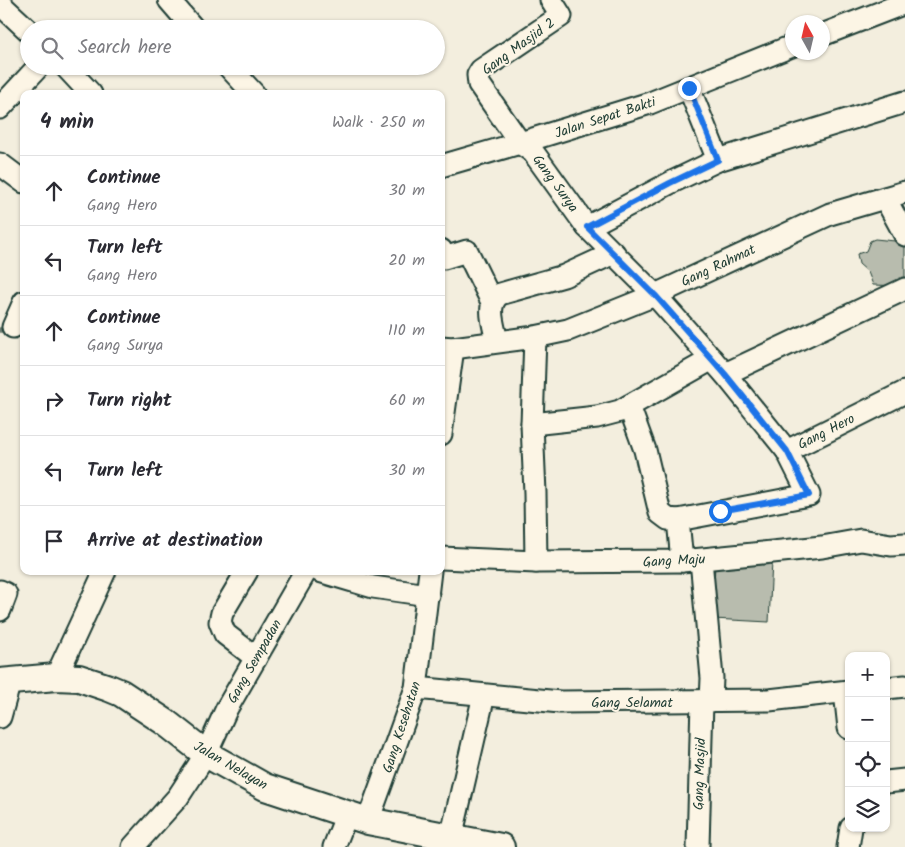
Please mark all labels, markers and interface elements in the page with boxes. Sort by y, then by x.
street label: Gang Masjid 2 [477,13,560,81]
north arrow [785,15,830,60]
search box [20,20,445,75]
text: Search here [78,33,172,63]
icon: search [38,34,66,62]
route end [678,77,701,100]
street label: Jalan Sepat Bakti [552,91,659,145]
text: 4 min [40,106,94,139]
text: Walk · 250 m [332,110,425,135]
street label: Gang Surya [527,150,584,217]
text: Continue [87,163,160,193]
icon: ahead [40,177,68,205]
text: 30 m [389,178,425,203]
text: Gang Hero [87,193,157,218]
text: Turn left [87,233,162,263]
street label: Gang Rahmat [677,239,760,293]
icon: left [40,247,68,275]
text: 20 m [389,248,425,273]
text: Gang Hero [87,263,157,288]
text: Continue [87,303,160,333]
icon: ahead [40,317,68,345]
text: 110 m [388,318,425,343]
text: Gang Surya [87,333,163,358]
text: Turn right [87,386,172,416]
icon: right [40,387,68,415]
text: 60 m [389,388,425,413]
street label: Gang Hero [794,408,859,456]
text: Turn left [87,456,162,486]
icon: left [40,457,68,485]
text: 30 m [389,458,425,483]
route start [709,500,732,523]
text: Arrive at destination [87,526,263,556]
icon: arrive [40,527,68,555]
street label: Gang Maju [642,548,706,574]
street label: Gang Sempadan [222,615,288,708]
map controls [845,652,890,832]
button: + [845,652,890,697]
street label: Gang Kesehatan [377,679,427,776]
street label: Gang Selamat [591,692,673,714]
button: − [845,697,890,742]
street label: Jalan Nelayan [189,736,272,796]
street label: Gang Masjid [688,737,712,811]
button: locate [845,742,890,787]
button: layers [845,787,890,832]

